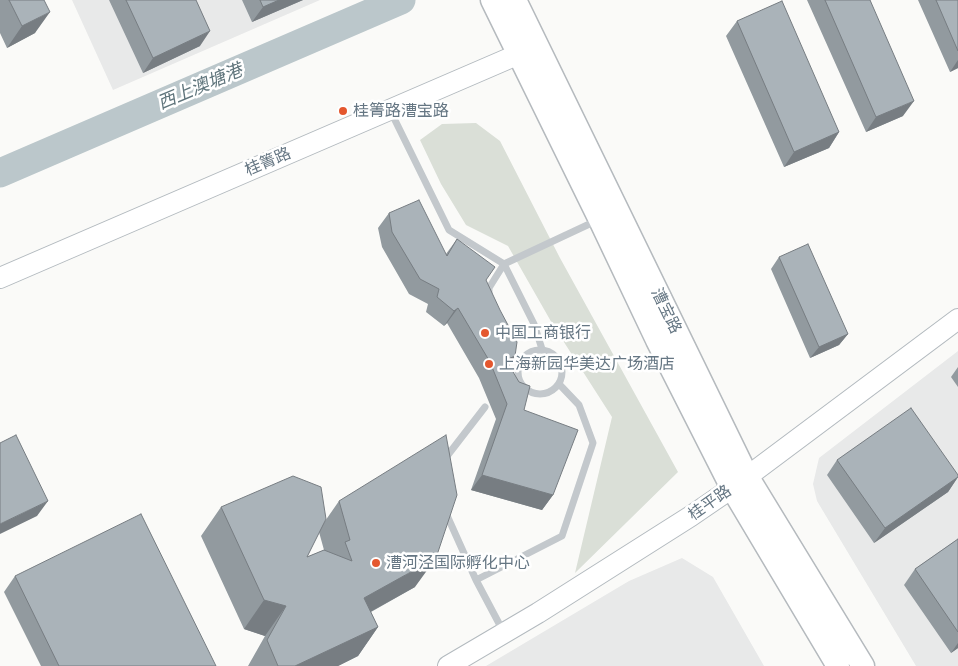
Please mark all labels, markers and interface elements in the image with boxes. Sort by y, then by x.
water label: 西上澳塘港 [154,59,246,115]
place label: 桂箐路漕宝路 [353,101,449,121]
marker: 桂箐路漕宝路 [337,105,349,117]
street label: 桂箐路 [242,144,294,180]
street label: 漕宝路 [647,285,685,337]
place label: 中国工商银行 [495,323,591,343]
marker: 中国工商银行 [479,327,491,339]
place label: 上海新园华美达广场酒店 [499,354,675,374]
marker: 上海新园华美达广场酒店 [483,358,495,370]
street label: 桂平路 [685,481,735,525]
place label: 漕河泾国际孵化中心 [386,553,530,573]
marker: 漕河泾国际孵化中心 [370,557,382,569]

